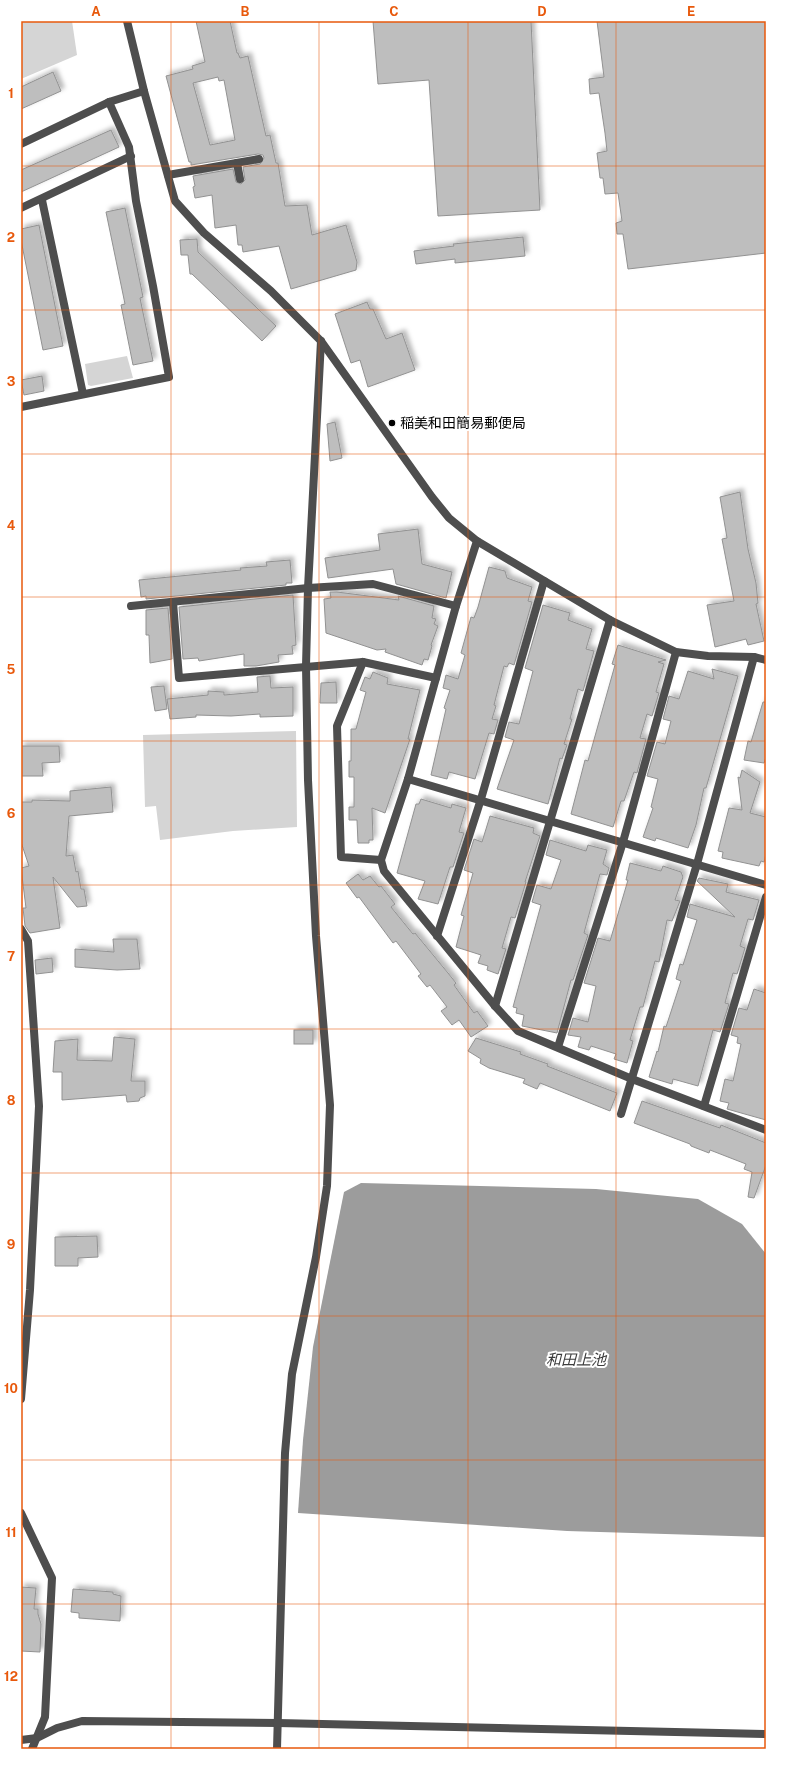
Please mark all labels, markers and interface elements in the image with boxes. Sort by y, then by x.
text: A [91,4,101,19]
text: B [241,4,250,19]
text: C [389,4,399,19]
text: D [537,4,547,19]
text: E [687,4,695,19]
text: 1 [8,86,14,101]
text: 2 [7,230,15,245]
text: 3 [7,374,16,389]
place label: 稲美和田簡易郵便局 [400,415,526,431]
marker: 稲美和田簡易郵便局 [387,418,397,428]
text: 4 [7,518,16,533]
text: 5 [7,662,16,677]
text: 6 [7,806,16,821]
text: 7 [7,949,15,964]
text: 8 [7,1093,16,1108]
text: 9 [7,1237,15,1252]
water label: 和田上池 [546,1351,608,1368]
text: 10 [4,1381,18,1396]
text: 11 [5,1525,17,1540]
text: 12 [4,1669,18,1684]

